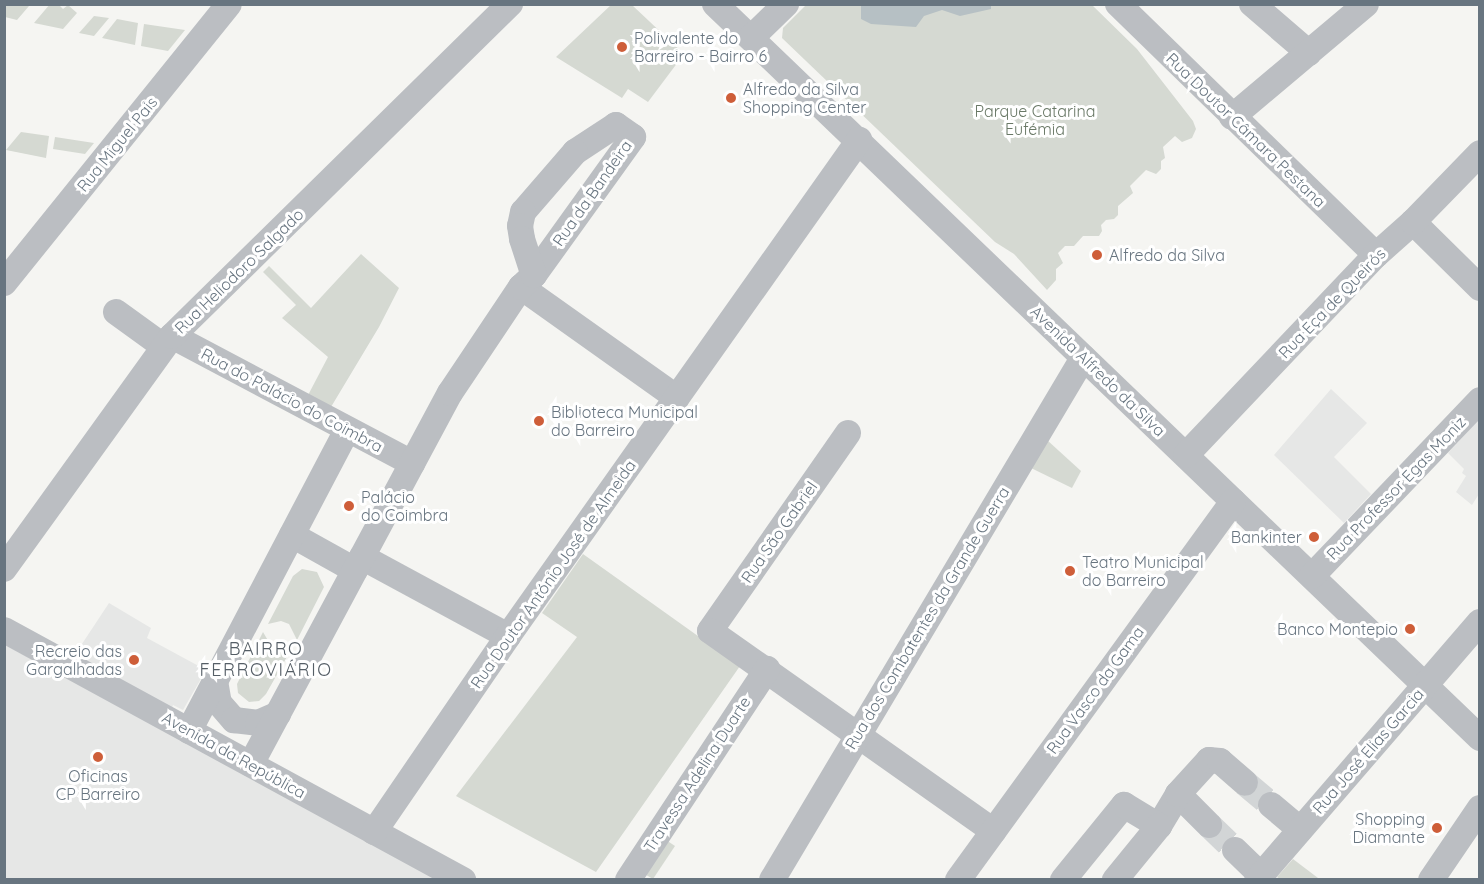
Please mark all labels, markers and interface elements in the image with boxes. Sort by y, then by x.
place label: Polivalente do Barreiro - Bairro 6 [634,28,767,66]
marker: Polivalente do Barreiro - Bairro 6 [615,40,629,54]
street label: Rua Doutor Câmara Pestana [1162,49,1330,211]
place label: Alfredo da Silva Shopping Center [743,79,866,117]
marker: Alfredo da Silva Shopping Center [724,91,738,105]
street label: Rua Miguel Pais [73,93,161,195]
park label: Parque Catarina Eufémia [975,101,1095,139]
street label: Rua da Bandeira [548,136,636,250]
street label: Rua Heliodoro Salgado [171,205,307,337]
street label: Rua Eça de Queirós [1275,244,1389,362]
place label: Alfredo da Silva [1109,245,1225,265]
marker: Alfredo da Silva [1090,248,1104,262]
street label: Avenida Alfredo da Silva [1027,302,1169,440]
street label: Rua do Palácio do Coimbra [198,344,386,456]
place label: Biblioteca Municipal do Barreiro [551,402,698,440]
street label: Rua Professor Egas Moniz [1322,412,1470,564]
marker: Biblioteca Municipal do Barreiro [532,414,546,428]
street label: Rua Doutor António José de Almeida [466,456,640,692]
street label: Rua São Gabriel [737,478,821,586]
street label: Rua dos Combatentes da Grande Guerra [841,483,1013,753]
place label: Palácio do Coimbra [361,487,448,525]
marker: Palácio do Coimbra [342,499,356,513]
place label: Bankinter [1231,527,1302,547]
marker: Bankinter [1307,530,1321,544]
place label: Teatro Municipal do Barreiro [1082,552,1204,590]
marker: Teatro Municipal do Barreiro [1063,564,1077,578]
place label: Banco Montepio [1277,619,1398,639]
marker: Banco Montepio [1403,622,1417,636]
street label: Rua Vasco da Gama [1042,623,1148,757]
district label: BAIRRO FERROVIÁRIO [200,639,332,682]
place label: Recreio das Gargalhadas [26,641,122,679]
marker: Recreio das Gargalhadas [127,653,141,667]
street label: Rua José Elias Garcia [1308,685,1428,817]
street label: Travessa Adelina Duarte [640,693,754,855]
street label: Avenida da República [159,708,309,802]
marker: Oficinas CP Barreiro [91,750,105,764]
place label: Oficinas CP Barreiro [56,766,140,804]
place label: Shopping Diamante [1352,809,1425,847]
marker: Shopping Diamante [1430,821,1444,835]

